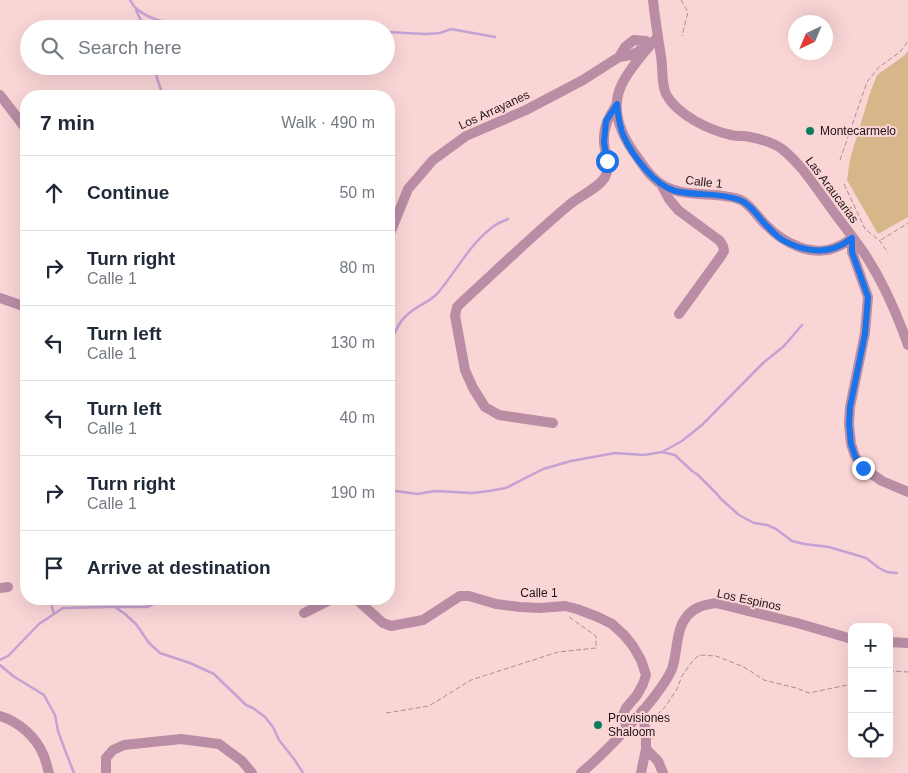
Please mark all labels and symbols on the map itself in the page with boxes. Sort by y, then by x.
north arrow [788,15,833,60]
street label: Los Arrayanes [456,87,532,133]
place label: Montecarmelo [820,124,896,138]
marker: Montecarmelo [804,125,816,137]
route start [596,150,619,173]
street label: Las Araucarias [803,154,861,226]
street label: Calle 1 [685,173,724,191]
route end [852,457,875,480]
street label: Calle 1 [520,586,558,600]
street label: Los Espinos [716,586,782,614]
place label: Provisiones Shaloom [608,711,670,739]
marker: Provisiones Shaloom [592,719,604,731]

